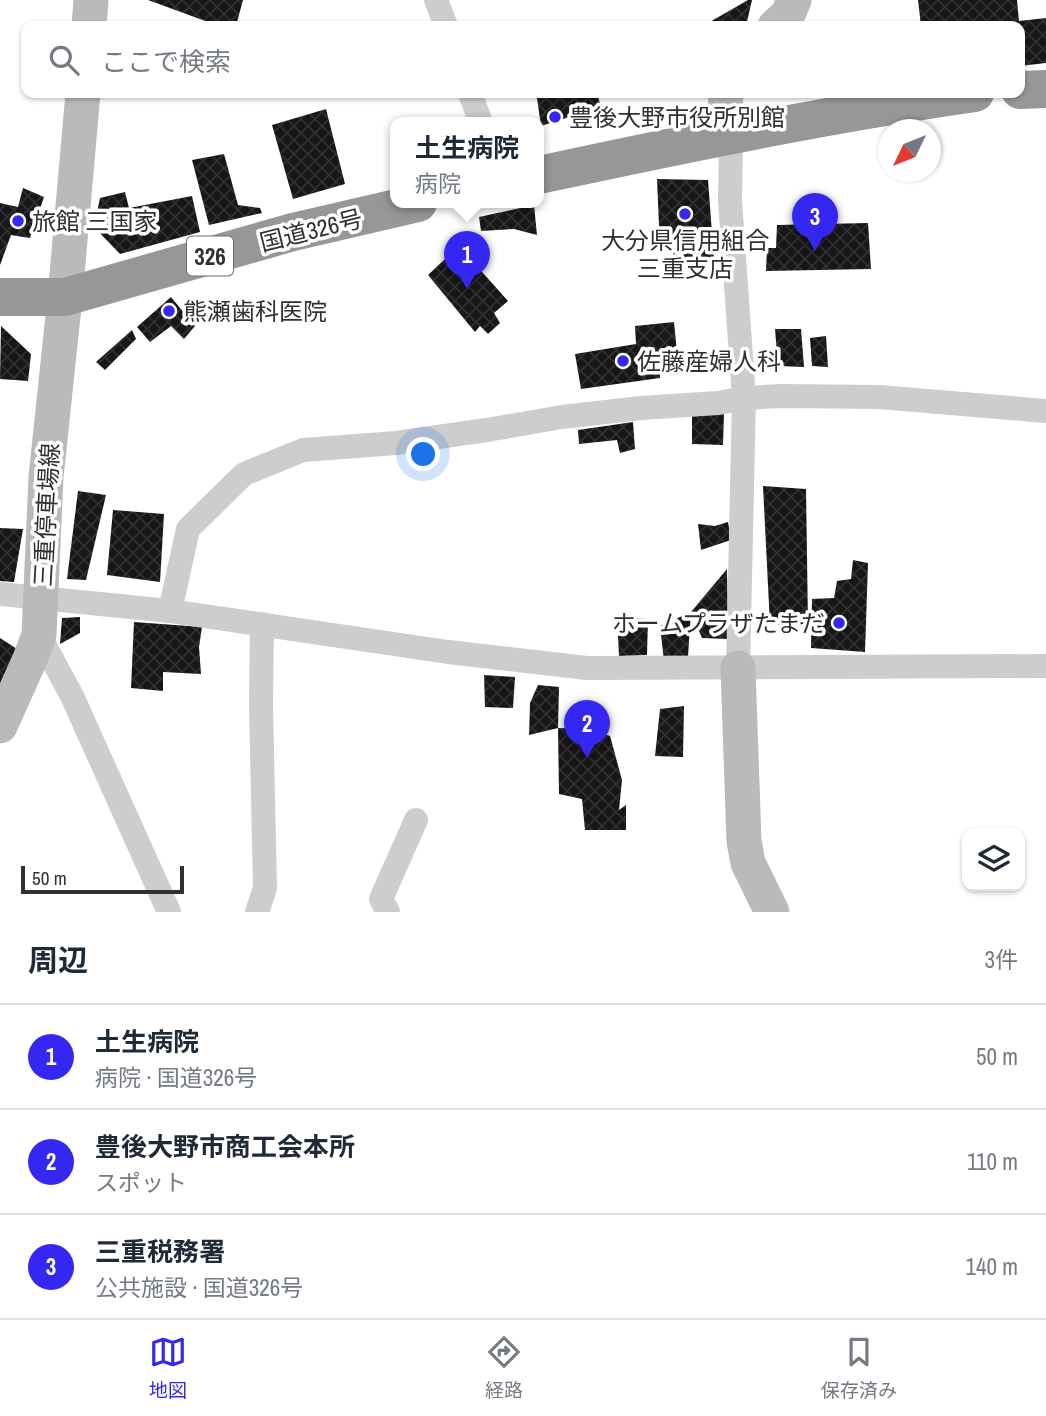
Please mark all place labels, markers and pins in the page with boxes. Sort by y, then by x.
place label: 豊後大野市役所別館 [569,101,785,133]
marker: 豊後大野市役所別館 [547,109,563,125]
pin: 3 [792,193,838,251]
place label: 旅館 三国家 [32,205,157,237]
marker: 大分県信用組合 三重支店 [677,206,693,222]
marker: 旅館 三国家 [10,213,26,229]
place label: 大分県信用組合 三重支店 [601,224,769,284]
pin: 1 [444,231,490,289]
place label: 熊瀬歯科医院 [183,295,327,327]
marker: 熊瀬歯科医院 [161,303,177,319]
place label: 佐藤産婦人科 [637,345,781,377]
marker: 佐藤産婦人科 [615,353,631,369]
place label: ホームプラザたまだ [612,607,825,639]
marker: ホームプラザたまだ [831,615,847,631]
pin: 2 [564,700,610,758]

